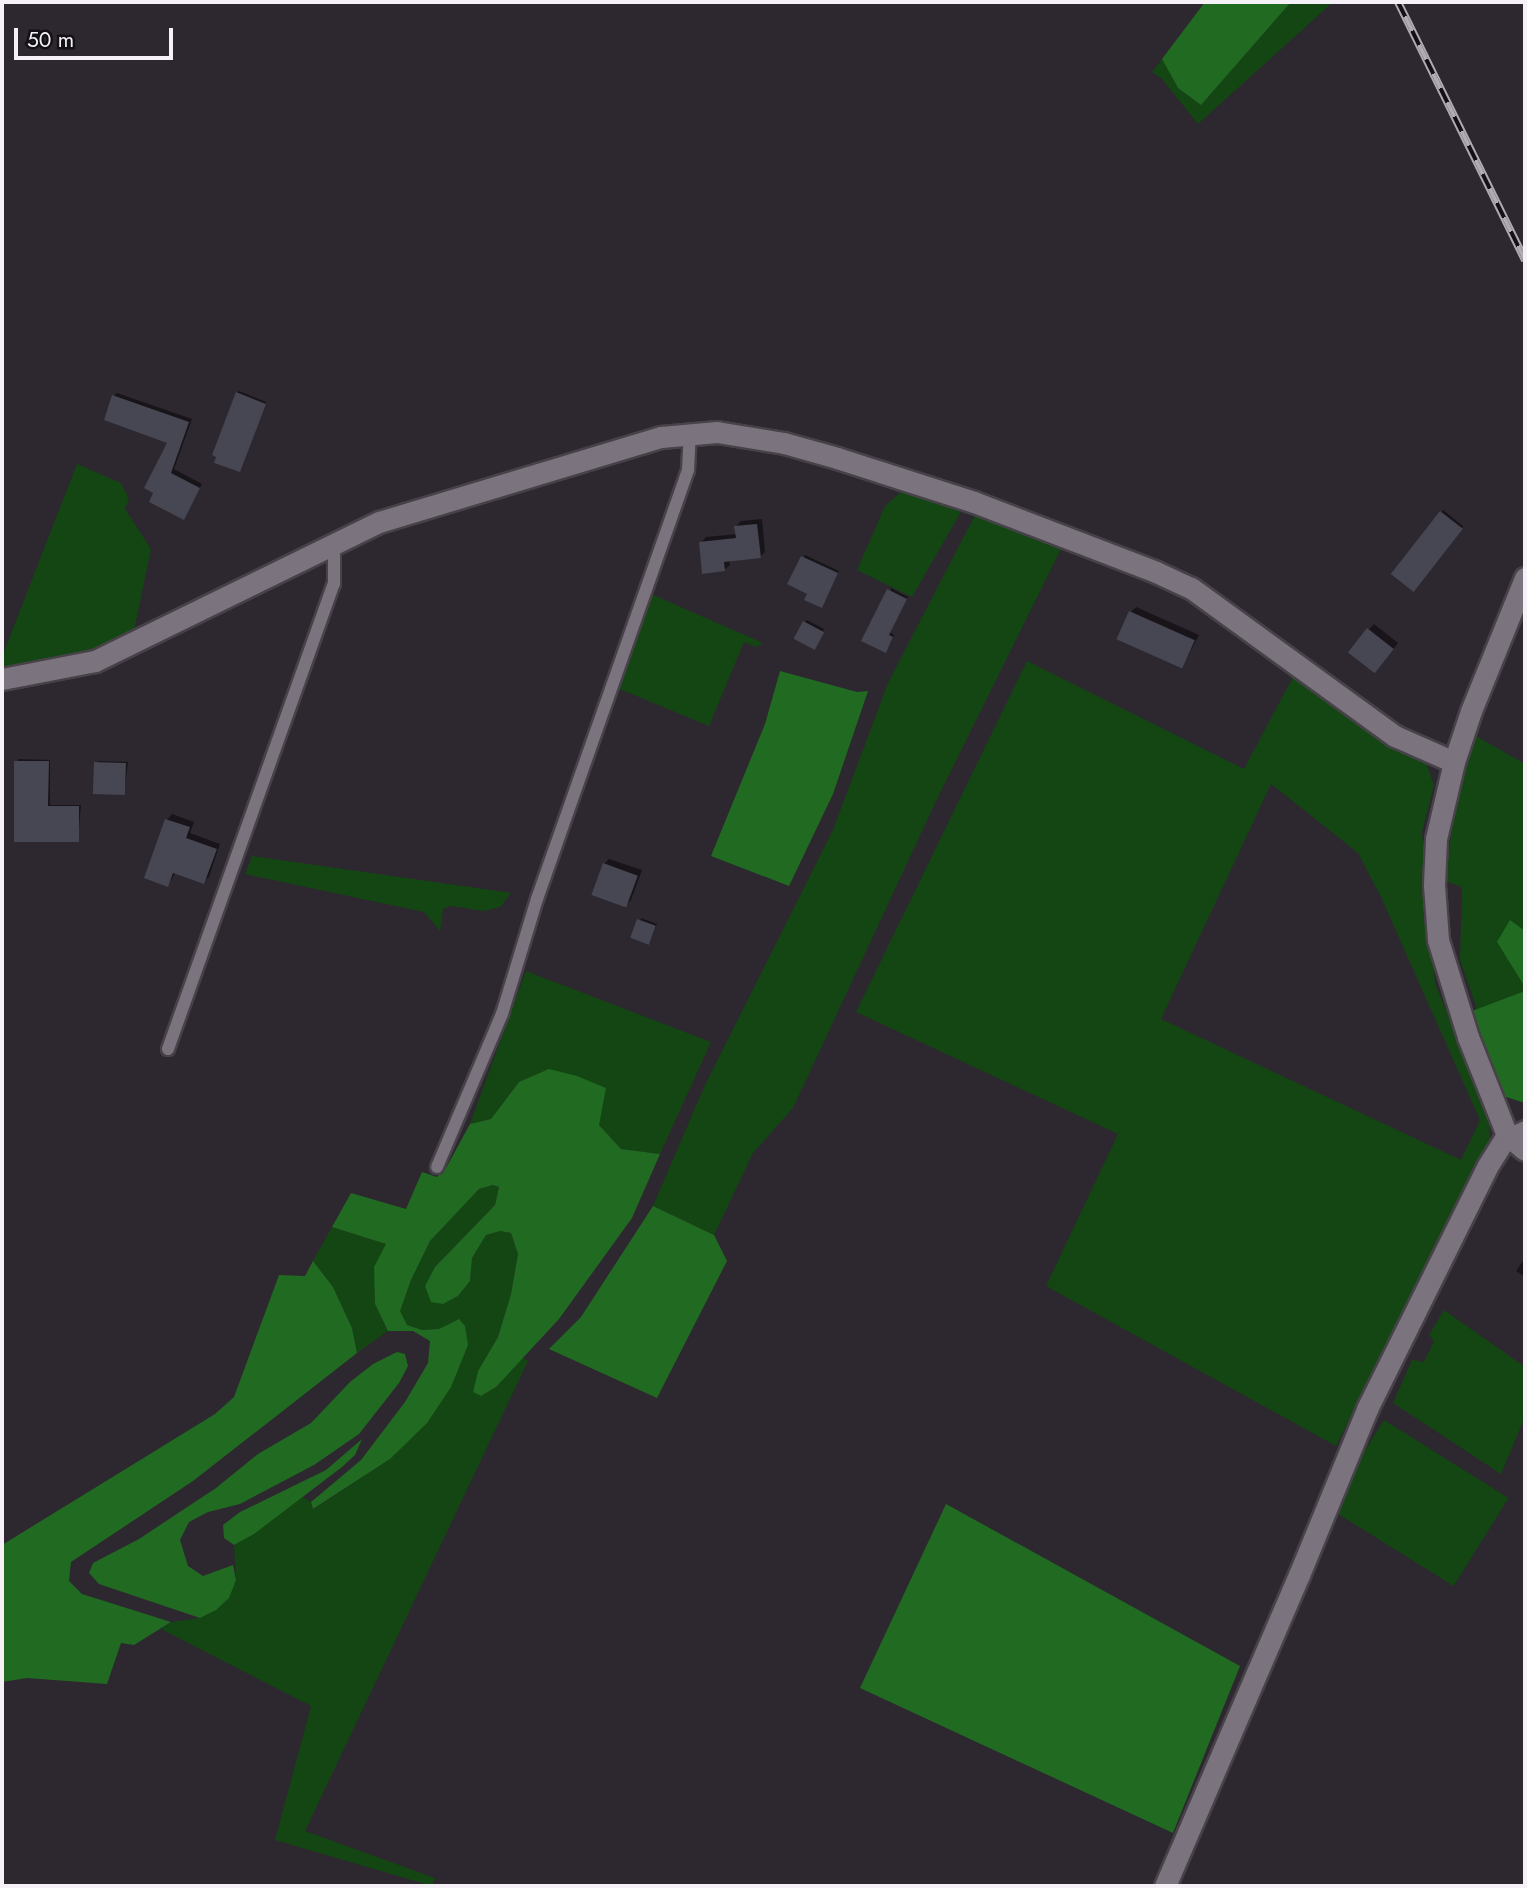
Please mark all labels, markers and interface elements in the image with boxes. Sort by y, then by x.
scale bar [18,14,177,58]
text: 50 m [27,25,74,55]

